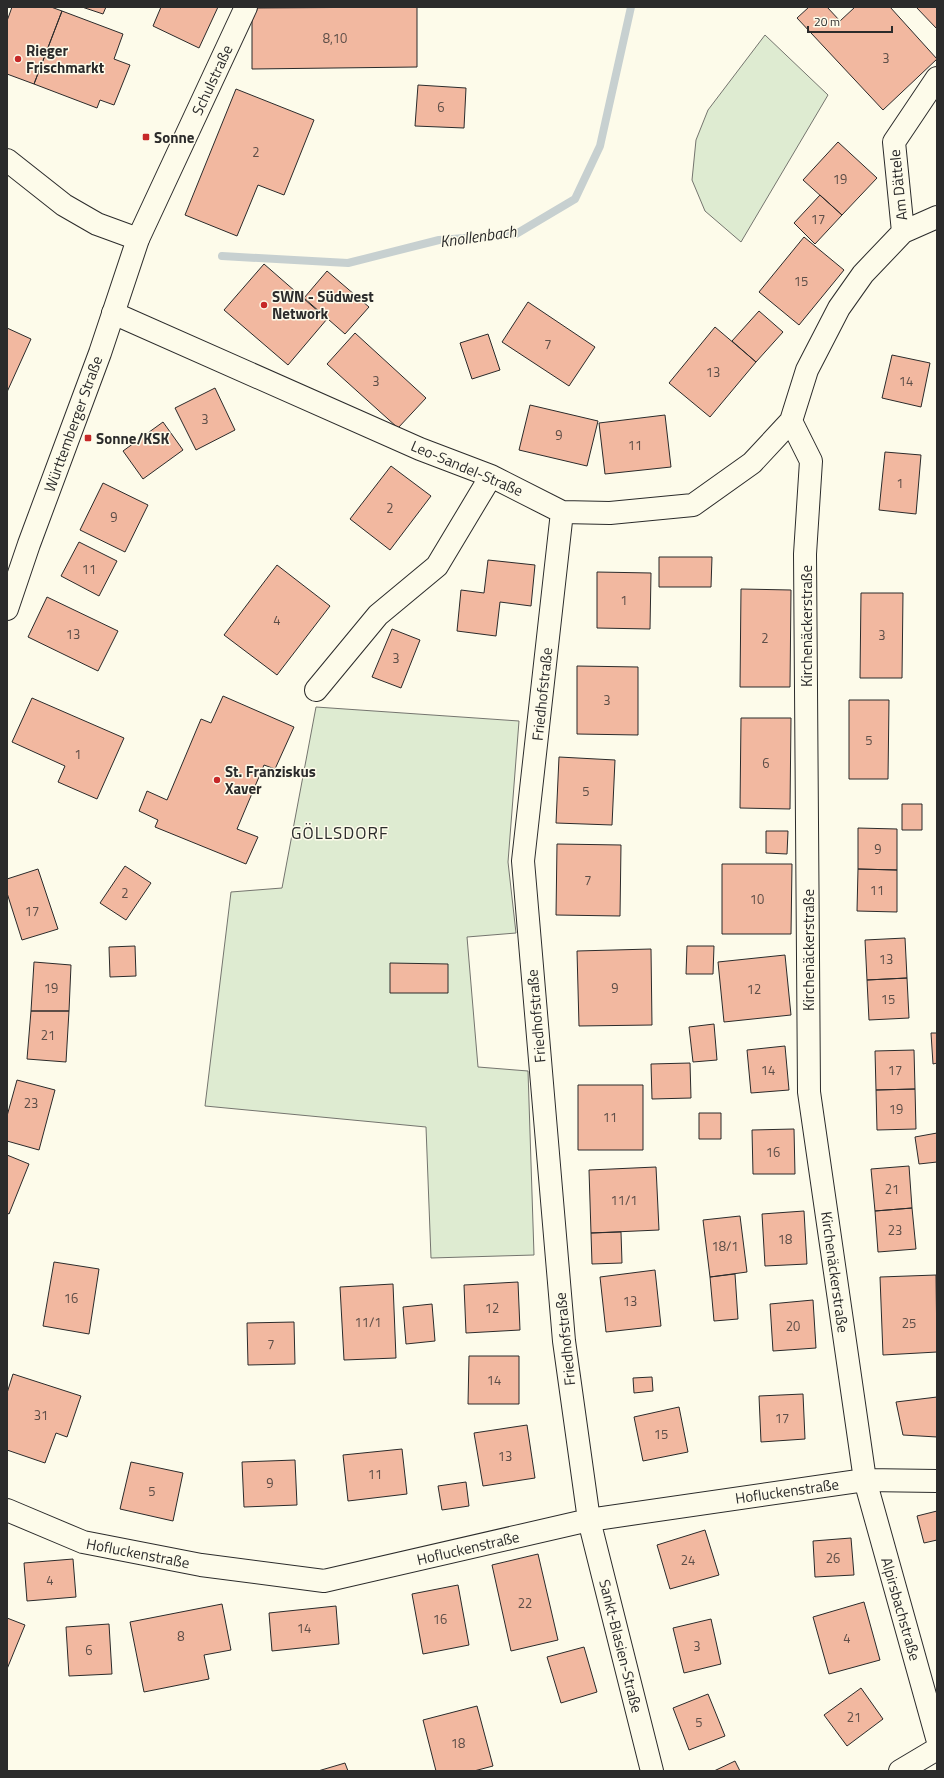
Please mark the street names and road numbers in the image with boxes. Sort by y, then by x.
street label: Schulstraße [186,41,238,119]
street label: Am Dättele [883,148,913,222]
street label: Württemberger Straße [38,353,108,495]
street label: Leo-Sandel-Straße [407,434,527,502]
street label: Kirchenäckerstraße [795,565,818,687]
street label: Friedhofstraße [526,646,558,742]
street label: Kirchenäckerstraße [797,889,820,1011]
street label: Friedhofstraße [520,968,552,1064]
street label: Kirchenäckerstraße [815,1210,855,1334]
street label: Friedhofstraße [549,1291,581,1387]
street label: Hofluckenstraße [734,1472,840,1510]
street label: Hofluckenstraße [414,1525,522,1571]
street label: Hofluckenstraße [84,1532,192,1574]
street label: Alpirsbachstraße [875,1554,927,1664]
street label: Sankt-Blasien-Straße [593,1577,649,1715]

